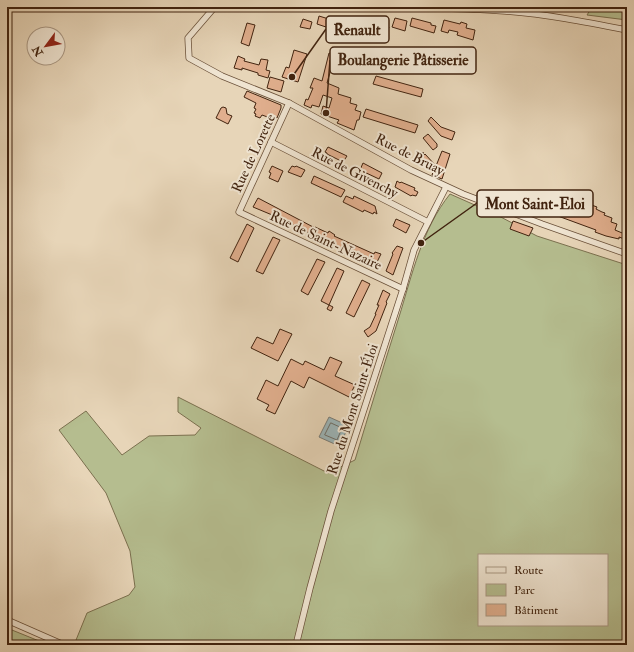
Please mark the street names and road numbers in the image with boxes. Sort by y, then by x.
street label: Rue de Lorette [228,111,279,195]
street label: Rue de Bruay [372,130,448,180]
street label: Rue de Givenchy [308,143,402,203]
street label: Rue de Saint-Nazaire [267,207,385,274]
street label: Rue du Mont Saint-Éloi [323,341,382,477]

